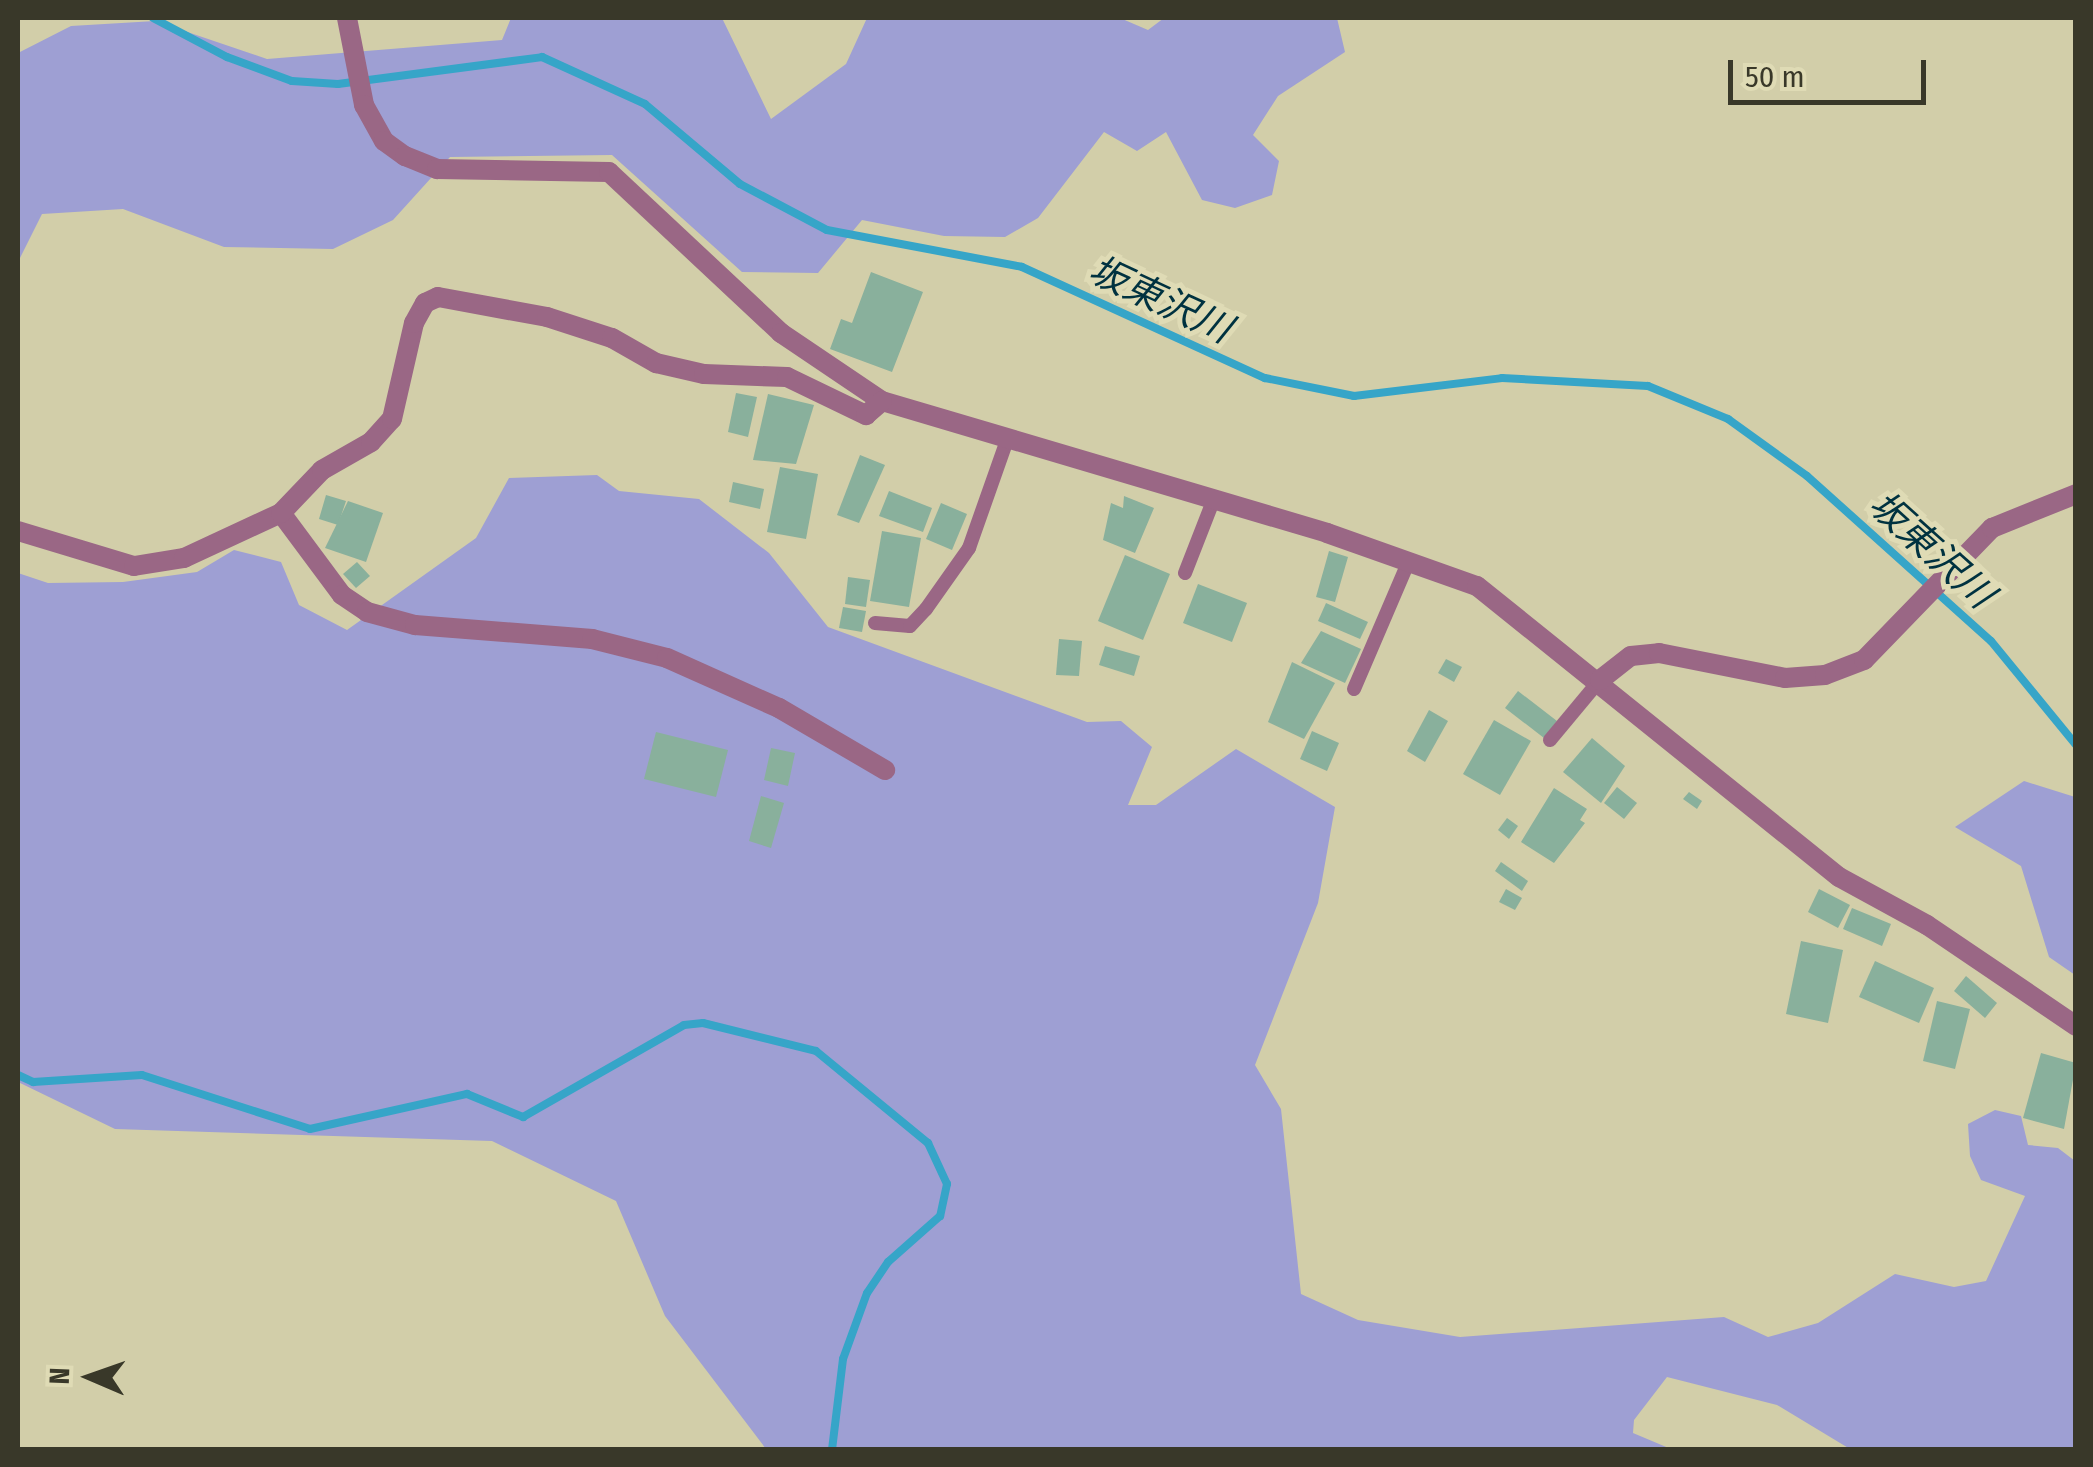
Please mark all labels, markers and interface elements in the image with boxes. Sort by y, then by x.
scale bar [1733,40,1930,102]
text: 50 m [1745,59,1805,95]
water label: 坂東沢川 [1081,247,1239,353]
water label: 坂東沢川 [1859,482,2003,618]
north arrow [40,1327,140,1427]
text: N [43,1367,76,1385]

